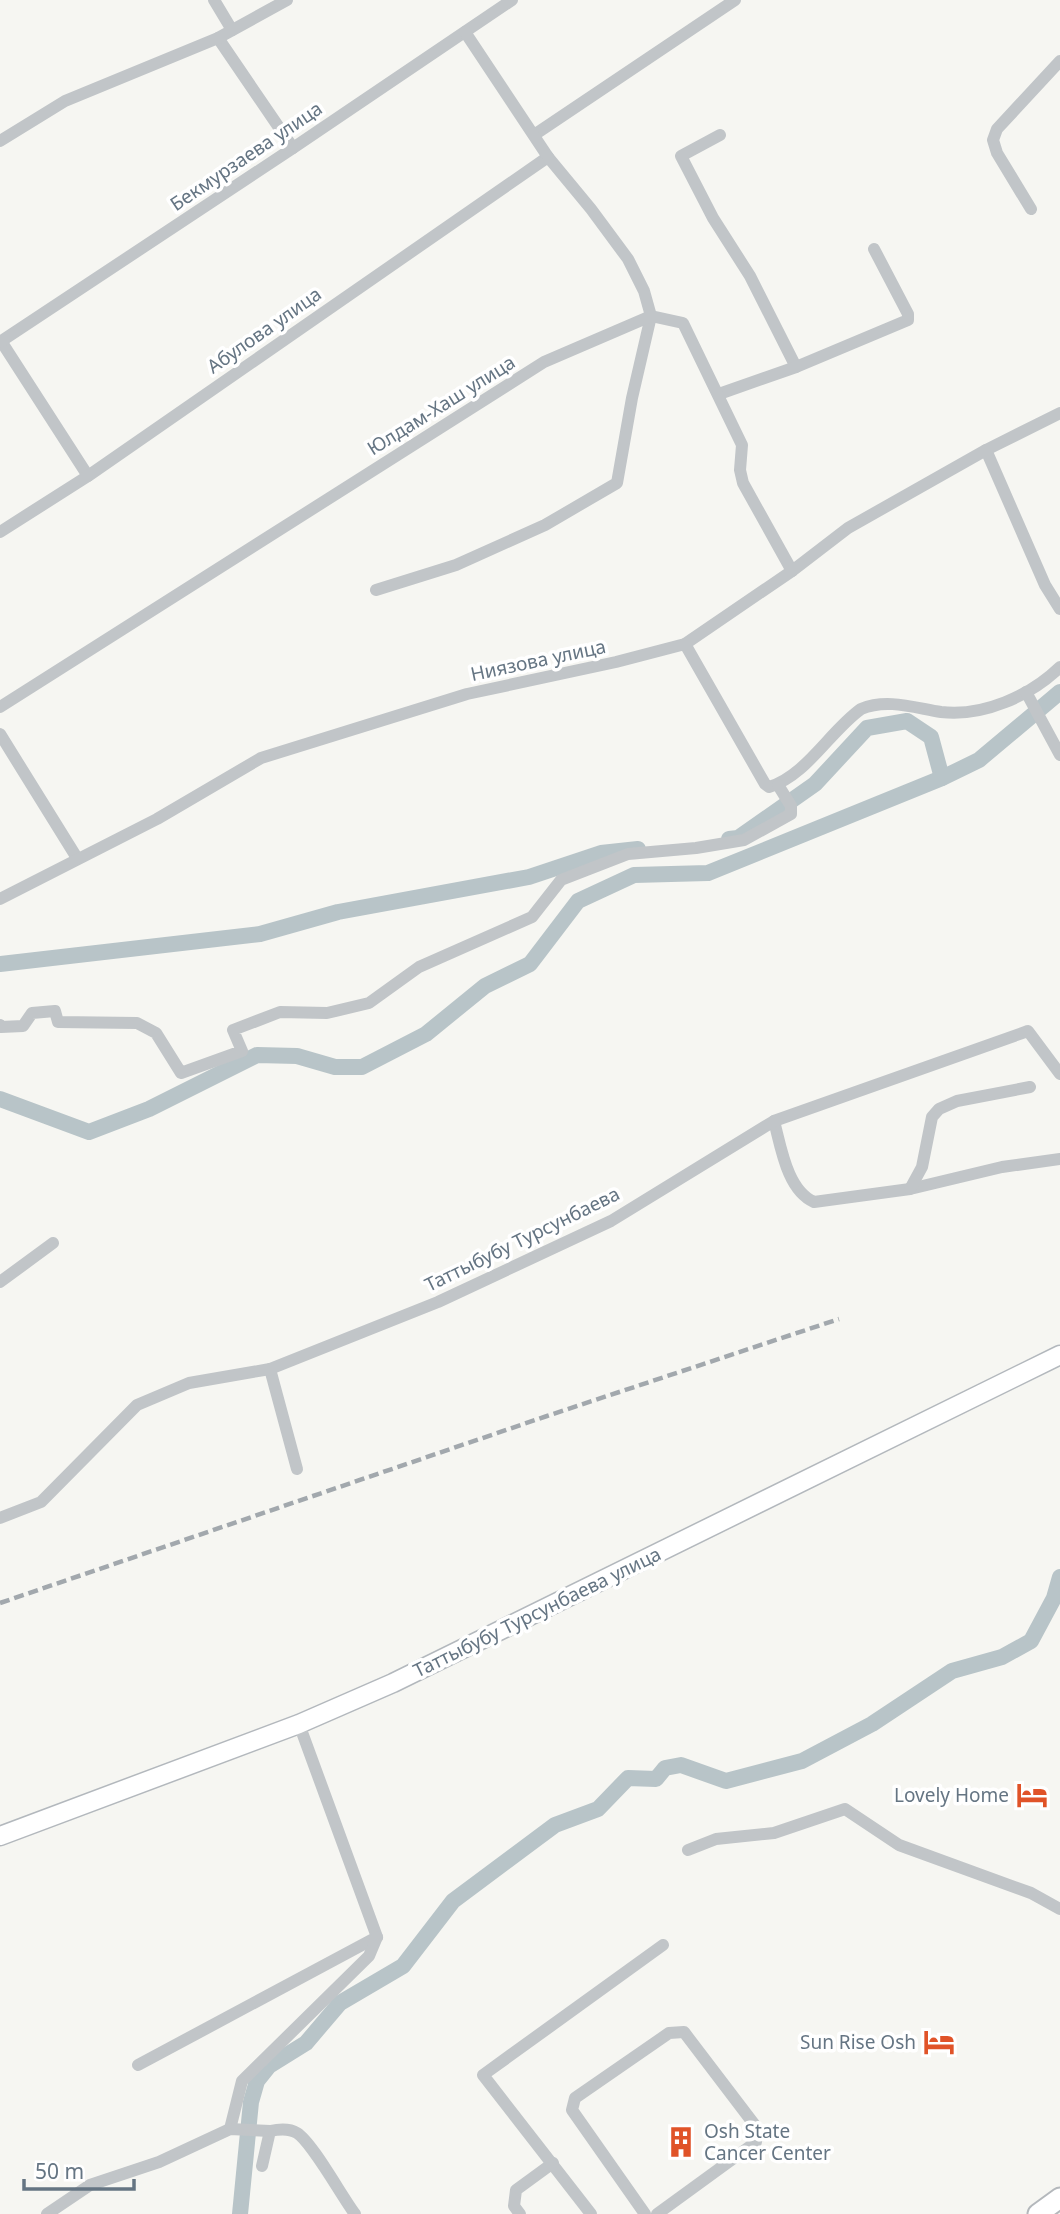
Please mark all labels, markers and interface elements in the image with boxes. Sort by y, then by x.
street label: Бекмурзаева улица [165,95,327,217]
street label: Абулова улица [202,281,326,379]
street label: Юлдам-Хаш улица [362,349,520,461]
street label: Ниязова улица [468,633,608,687]
street label: Таттыбубу Турсунбаева [420,1180,624,1298]
street label: Таттыбубу Турсунбаева улица [409,1541,665,1683]
hotel icon: Lovely Home [1015,1778,1049,1812]
place label: Lovely Home [894,1782,1009,1808]
hotel icon: Sun Rise Osh [922,2025,956,2059]
place label: Sun Rise Osh [800,2029,916,2055]
place label: Osh State Cancer Center [704,2118,831,2166]
building icon: Osh State Cancer Center [664,2125,698,2159]
scale bar [24,2148,135,2192]
text: 50 m [35,2157,84,2185]

